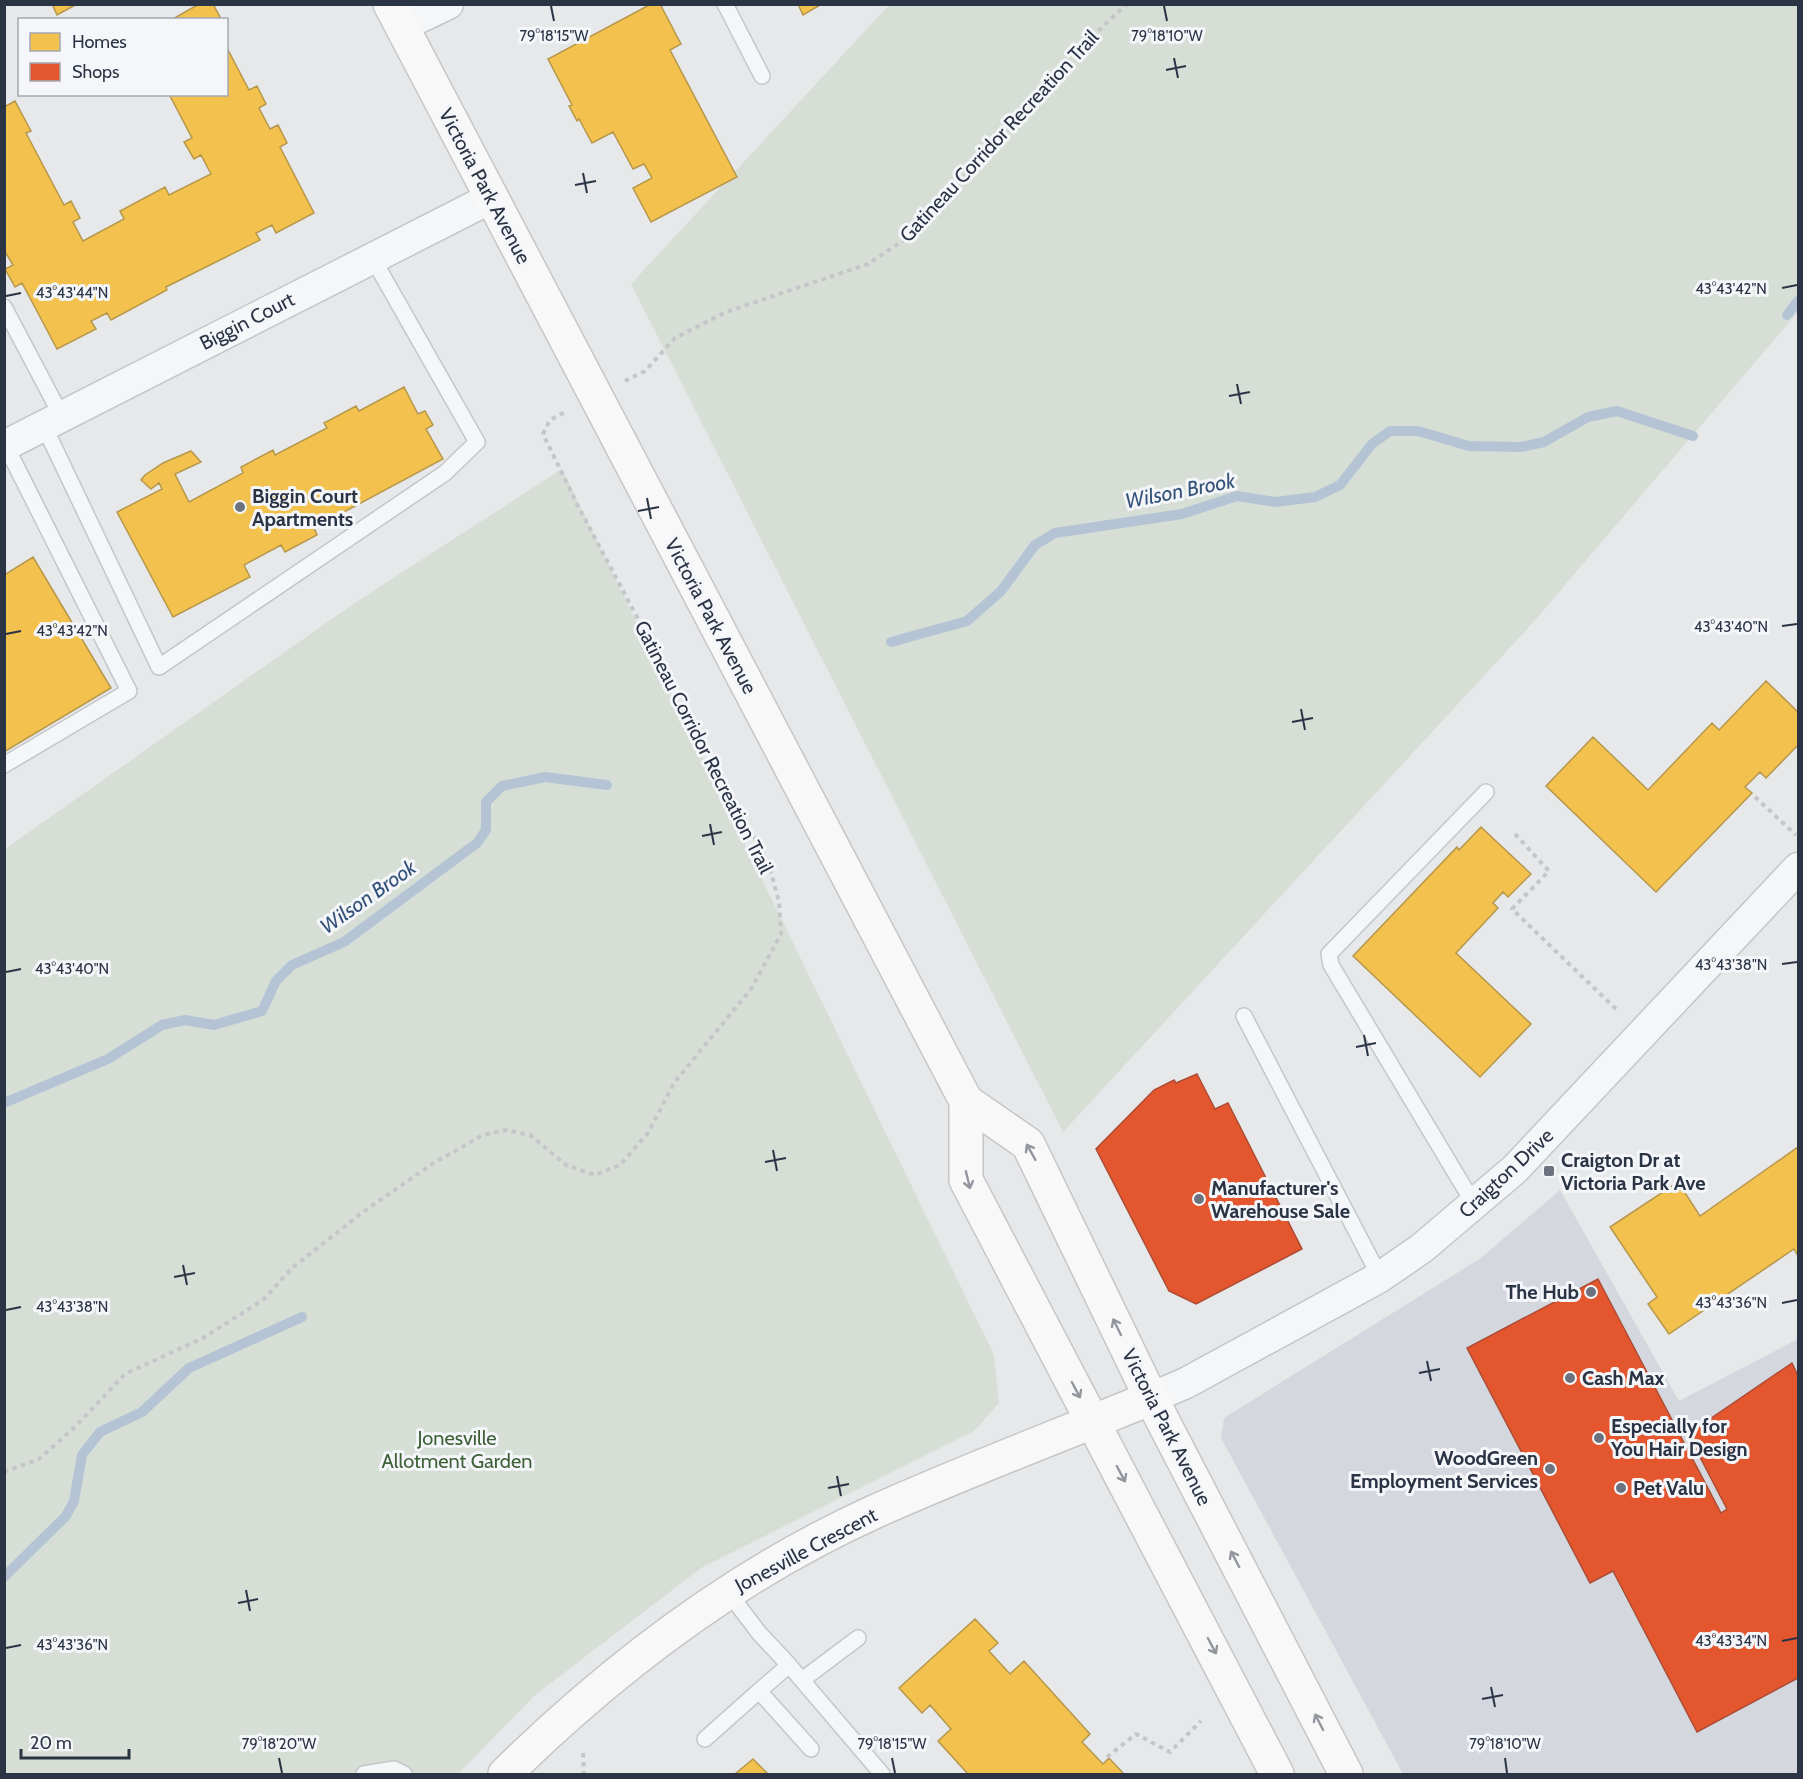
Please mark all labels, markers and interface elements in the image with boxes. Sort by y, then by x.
legend [18,18,228,96]
street label: Gatineau Corridor Recreation Trail [895,25,1104,247]
text: 79°18'15"W [519,27,589,45]
text: 79°18'10"W [1131,27,1203,45]
text: Homes [72,31,127,53]
text: Shops [72,61,120,83]
street label: Victoria Park Avenue [434,104,536,268]
text: 43°43'42"N [1695,280,1767,298]
text: 43°43'44"N [36,284,108,302]
street label: Biggin Court [196,287,298,355]
water label: Wilson Brook [1123,467,1238,513]
place label: Biggin Court Apartments [252,484,358,531]
marker: Biggin Court Apartments [233,500,247,514]
street label: Victoria Park Avenue [660,534,762,698]
street label: Gatineau Corridor Recreation Trail [630,617,779,878]
text: 43°43'40"N [1694,618,1768,636]
text: 43°43'42"N [36,622,108,640]
water label: Wilson Brook [315,854,421,939]
text: 43°43'38"N [1695,956,1767,974]
text: 43°43'40"N [35,960,109,978]
street label: Craigton Drive [1454,1123,1558,1223]
one-way arrow [1025,1144,1037,1161]
place label: Craigton Dr at Victoria Park Ave [1561,1148,1706,1195]
marker: Craigton Dr at Victoria Park Ave [1542,1164,1556,1178]
one-way arrow [963,1170,975,1189]
place label: Manufacturer's Warehouse Sale [1211,1176,1350,1223]
marker: Manufacturer's Warehouse Sale [1192,1192,1206,1206]
place label: The Hub [1505,1280,1579,1304]
marker: The Hub [1584,1285,1598,1299]
text: 43°43'36"N [1695,1294,1767,1312]
text: 43°43'38"N [36,1298,108,1316]
one-way arrow [1110,1318,1122,1336]
street label: Victoria Park Avenue [1117,1345,1217,1509]
place label: Cash Max [1582,1366,1665,1390]
marker: Cash Max [1563,1371,1577,1385]
one-way arrow [1070,1381,1082,1398]
place label: Especially for You Hair Design [1610,1414,1748,1461]
park label: Jonesville Allotment Garden [382,1426,532,1473]
marker: Especially for You Hair Design [1592,1431,1606,1445]
place label: WoodGreen Employment Services [1350,1446,1538,1493]
marker: WoodGreen Employment Services [1543,1462,1557,1476]
one-way arrow [1115,1465,1127,1483]
place label: Pet Valu [1633,1476,1704,1500]
marker: Pet Valu [1614,1481,1628,1495]
street label: Jonesville Crescent [730,1502,881,1598]
one-way arrow [1229,1550,1240,1568]
text: 43°43'34"N [1695,1632,1767,1650]
text: 43°43'36"N [36,1636,108,1654]
one-way arrow [1206,1637,1218,1655]
one-way arrow [1313,1714,1325,1732]
scale bar [21,1722,129,1760]
text: 20 m [30,1732,72,1754]
text: 79°18'20"W [242,1735,317,1753]
text: 79°18'15"W [857,1735,927,1753]
text: 79°18'10"W [1469,1735,1541,1753]

